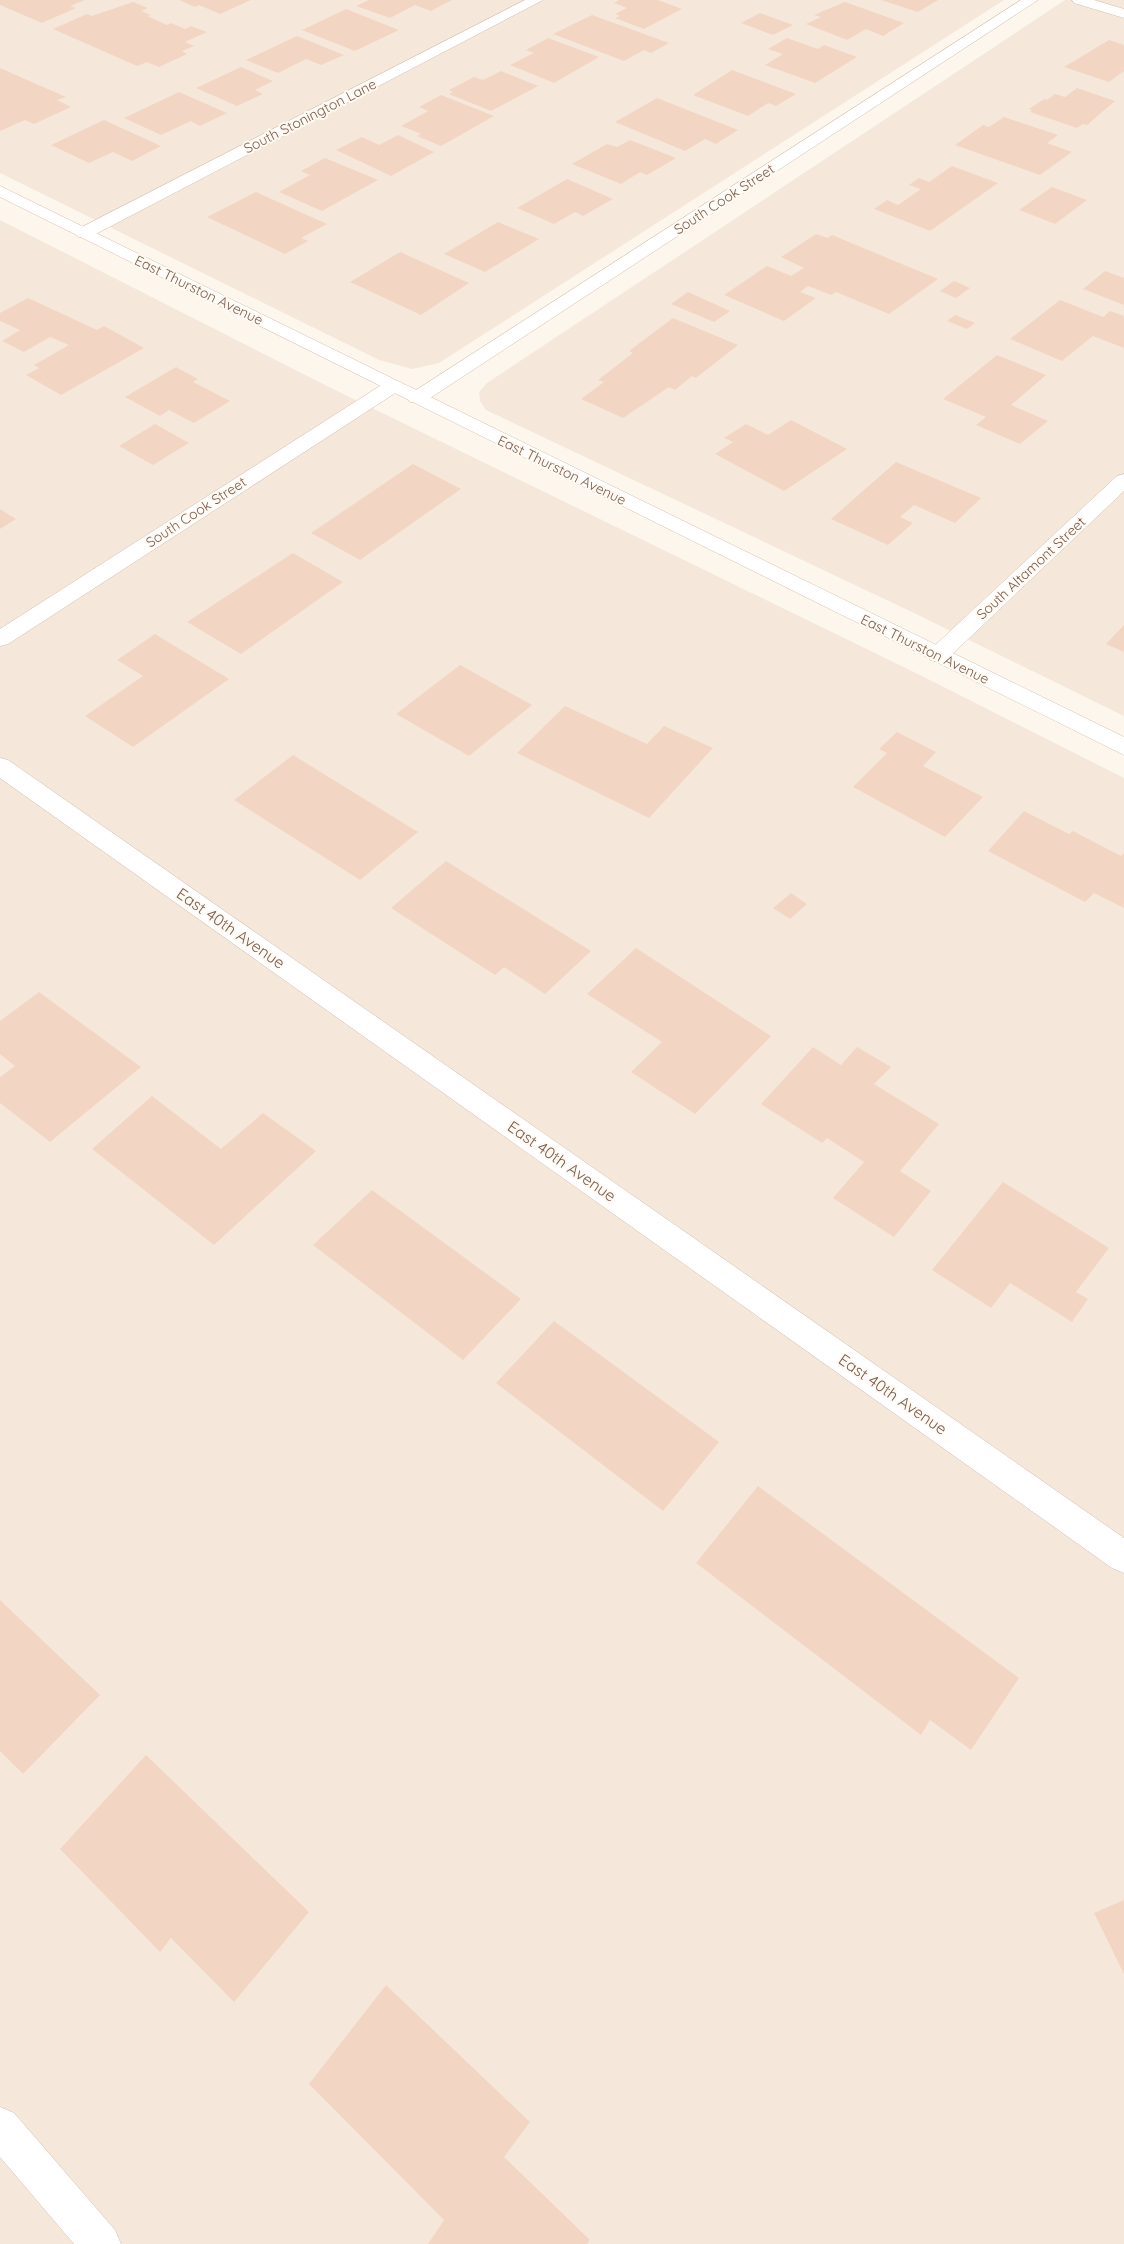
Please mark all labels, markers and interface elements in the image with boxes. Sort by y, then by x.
street label: South Stonington Lane [241,75,380,157]
street label: South Cook Street [670,160,778,238]
street label: East Thurston Avenue [132,251,266,329]
street label: East Thurston Avenue [495,431,629,509]
street label: South Cook Street [142,473,250,551]
street label: South Altamont Street [973,513,1089,623]
street label: East Thurston Avenue [858,610,992,688]
street label: East 40th Avenue [173,883,289,973]
street label: East 40th Avenue [504,1116,620,1206]
street label: East 40th Avenue [835,1349,951,1439]

